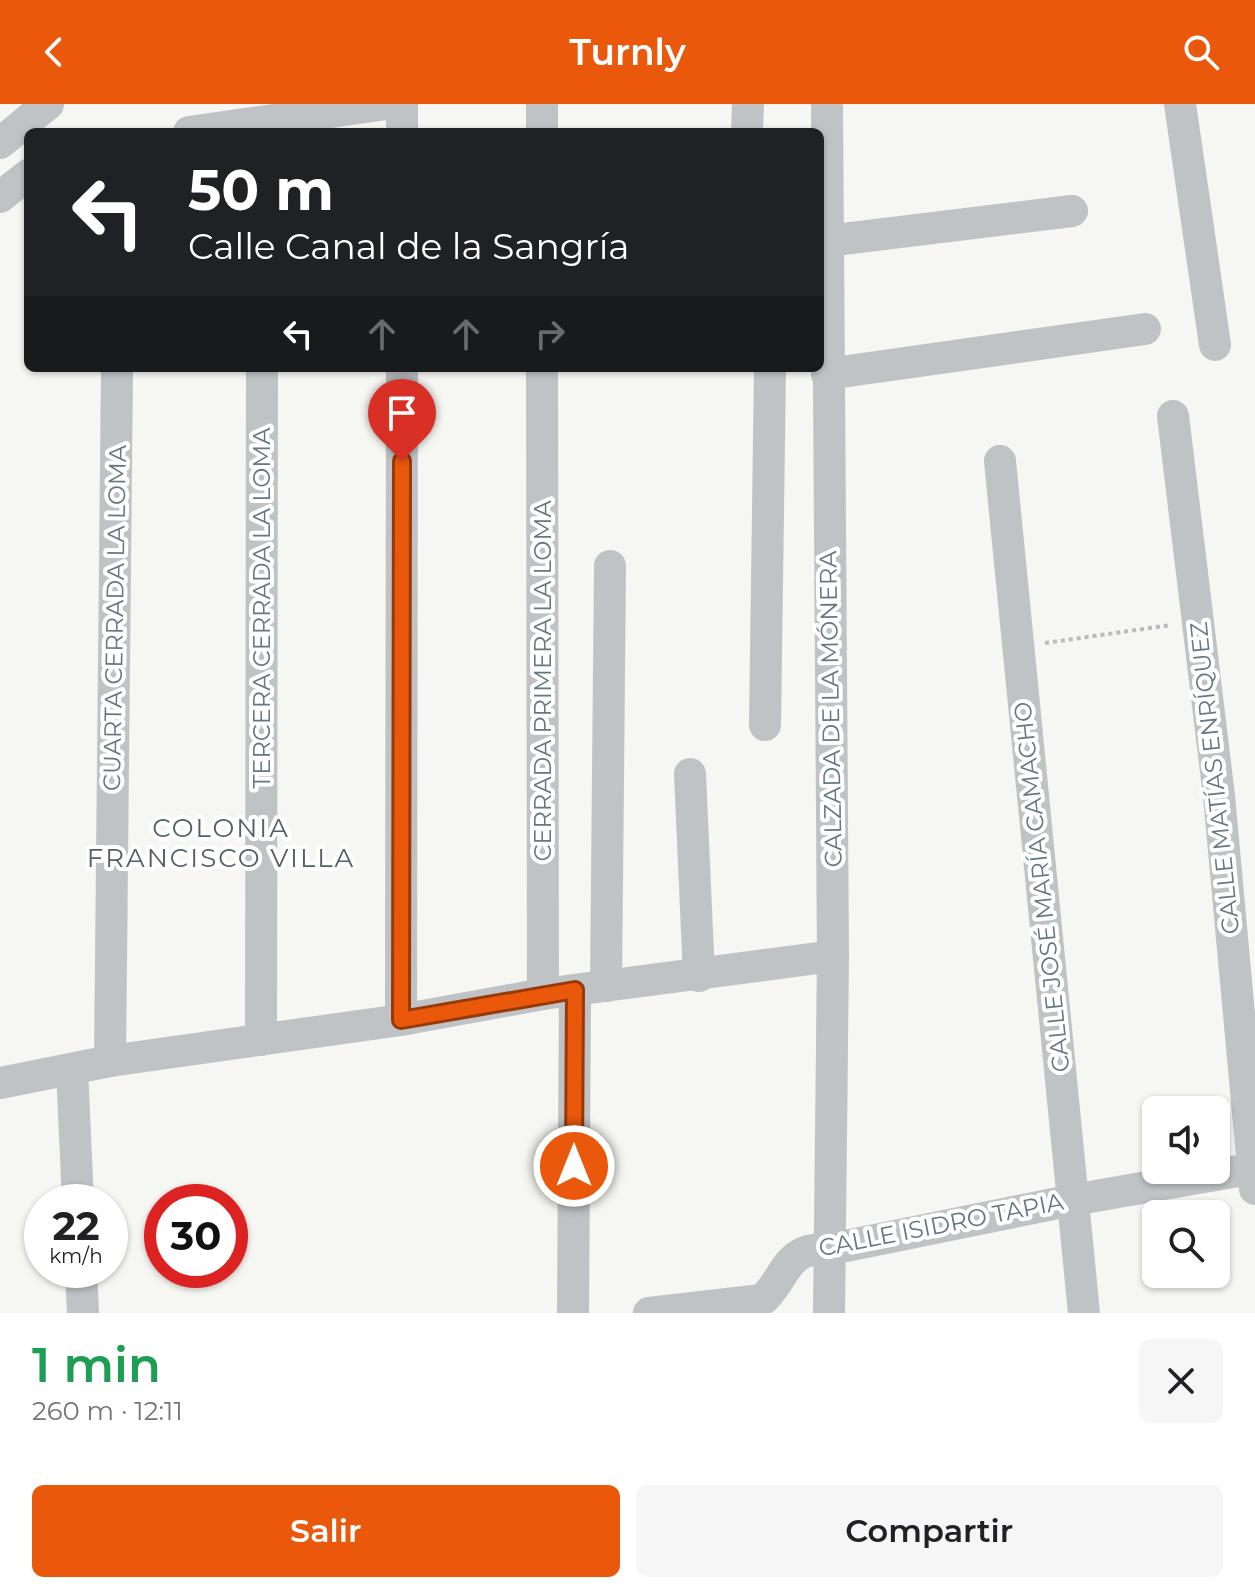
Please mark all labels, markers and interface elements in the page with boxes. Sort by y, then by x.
icon: back [32,30,76,74]
text: Turnly [569,30,686,74]
icon: search [1179,30,1223,74]
text: 50 m [188,156,334,224]
icon: left [56,160,160,264]
text: Calle Canal de la Sangría [188,224,630,268]
icon: left [276,312,320,356]
icon: ahead [360,312,404,356]
icon: ahead [444,312,488,356]
icon: right [528,312,572,356]
pin [368,379,436,461]
icon: arrive [380,391,424,435]
street label: TERCERA CERRADA LA LOMA [247,427,276,788]
street label: CUARTA CERRADA LA LOMA [97,444,132,791]
street label: CERRADA PRIMERA LA LOMA [528,500,557,862]
street label: CALZADA DE LA MÓNERA [813,550,848,868]
street label: CALLE MATÍAS ENRÍQUEZ [1184,620,1245,936]
street label: CALLE JOSÉ MARÍA CAMACHO [1008,700,1075,1074]
district label: COLONIA FRANCISCO VILLA [87,812,355,874]
map controls [1142,1096,1230,1288]
button: sound [1142,1096,1230,1184]
position arrow [532,1124,616,1208]
speed limit sign: 30 [144,1184,248,1288]
street label: CALLE ISIDRO TAPIA [816,1186,1067,1262]
button: search [1142,1200,1230,1288]
text: 22 [52,1201,100,1250]
text: km/h [49,1244,103,1268]
text: 1 min [32,1336,161,1394]
button: close [1139,1339,1223,1423]
text: 260 m · 12:11 [32,1395,183,1427]
button: Salir [32,1485,620,1577]
button: Compartir [636,1485,1223,1577]

